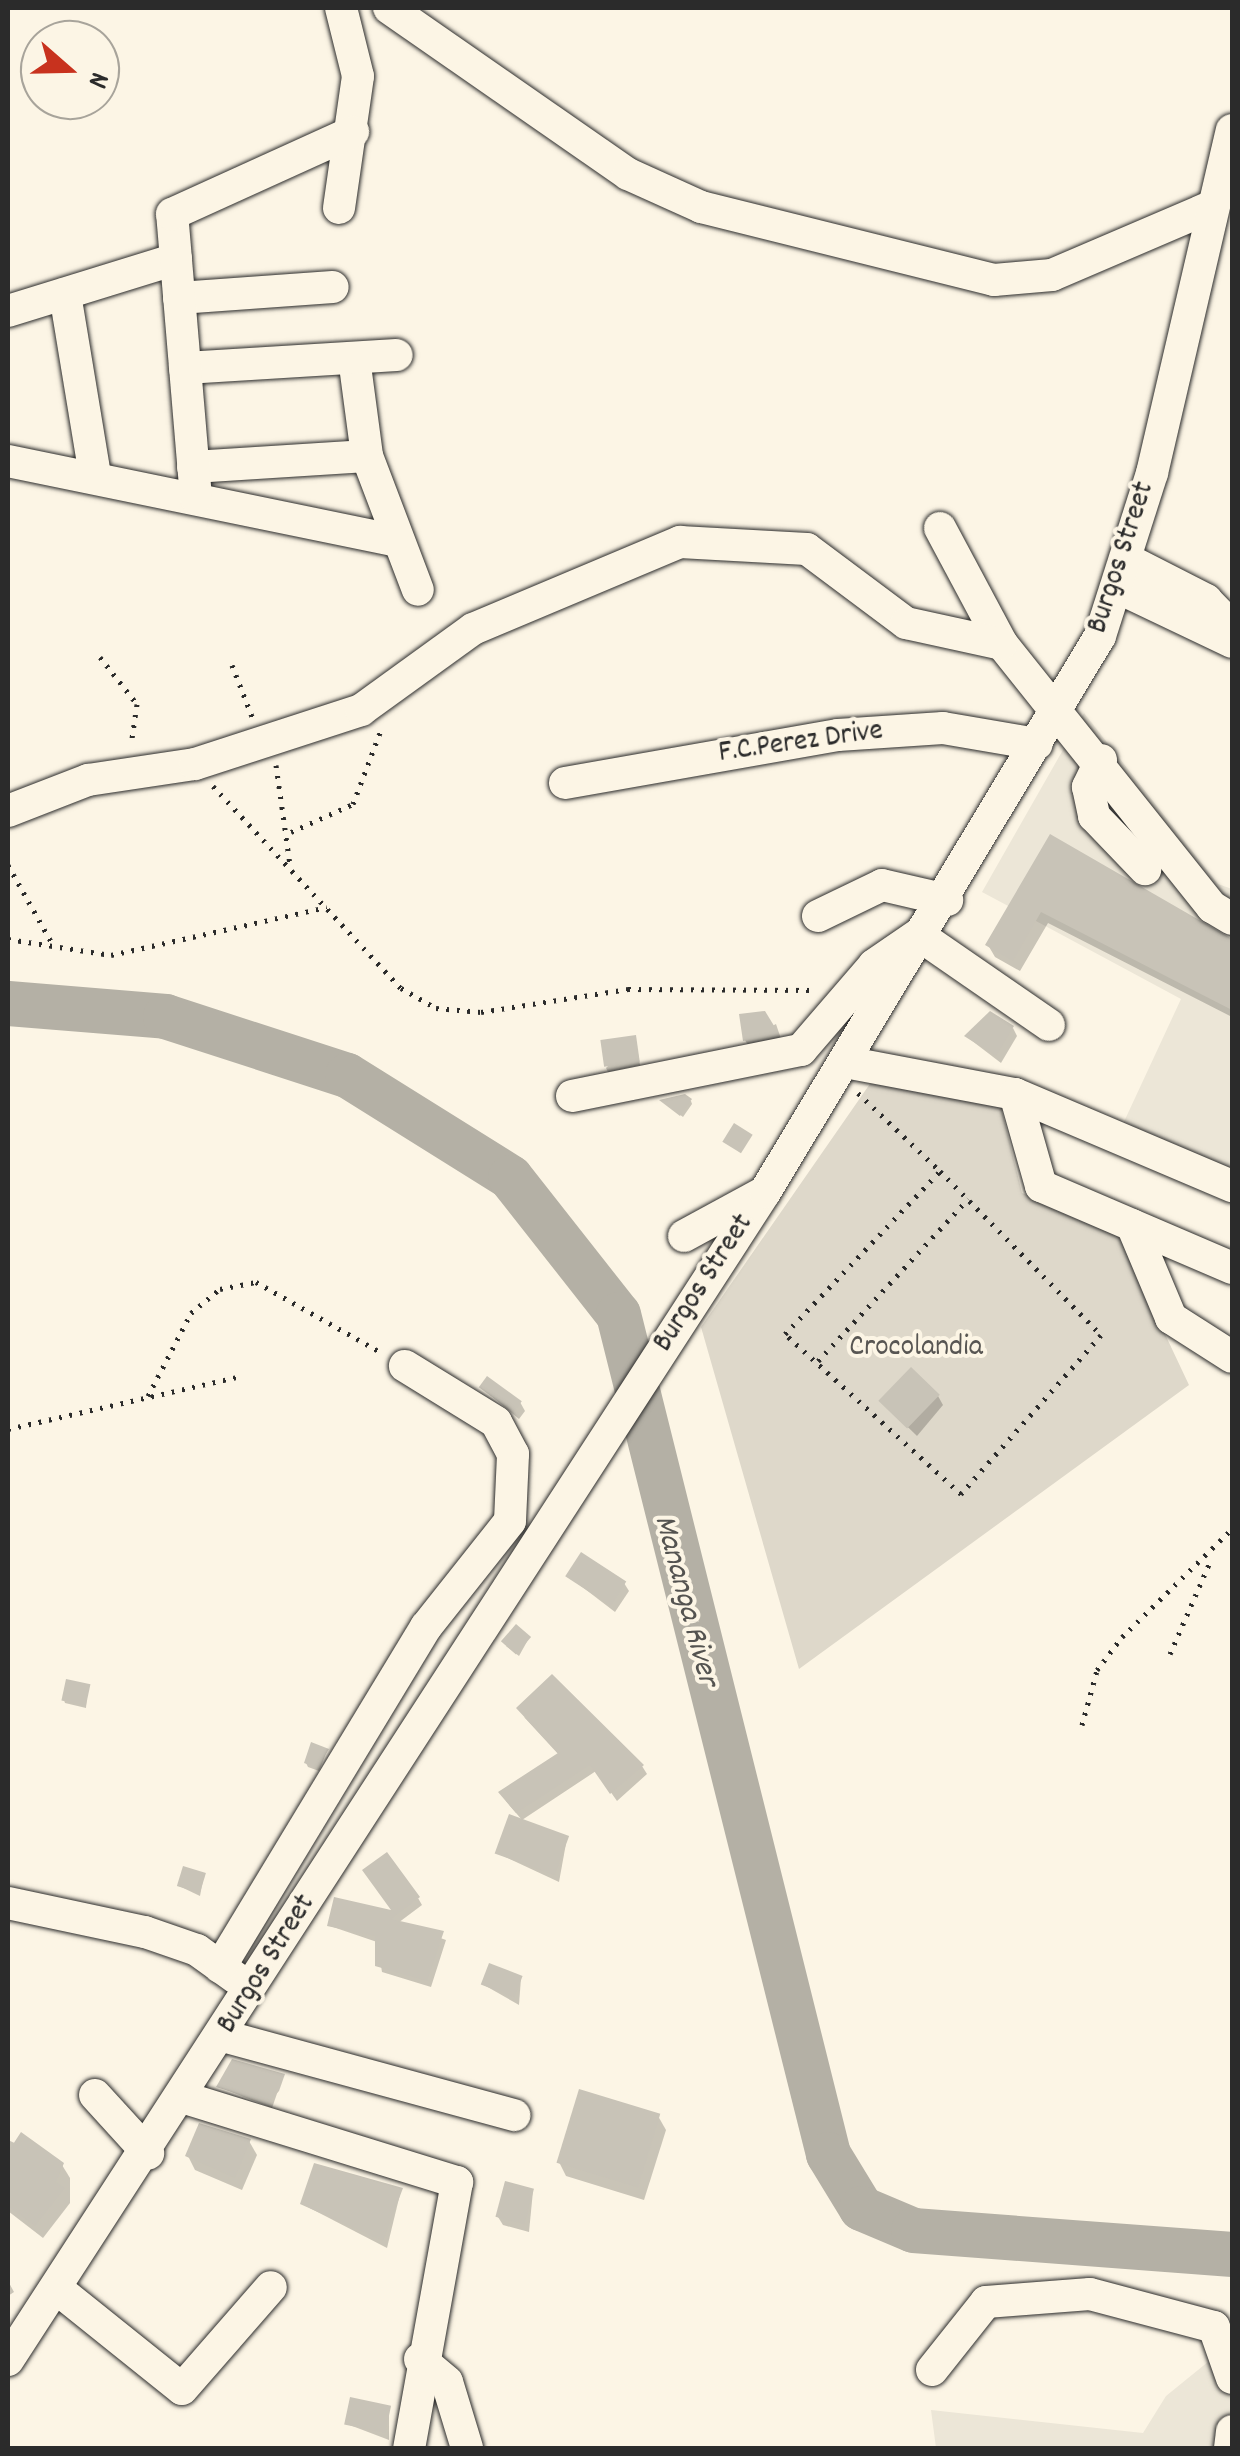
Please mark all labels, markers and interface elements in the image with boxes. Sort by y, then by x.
north arrow [20,20,120,120]
text: N [75,66,117,93]
street label: Burgos Street [1082,478,1164,638]
street label: F.C.Perez Drive [717,715,885,773]
street label: Burgos Street [647,1208,763,1360]
park label: Crocolandia [849,1331,983,1367]
water label: Mananga River [643,1511,725,1691]
street label: Burgos Street [211,1889,325,2041]

